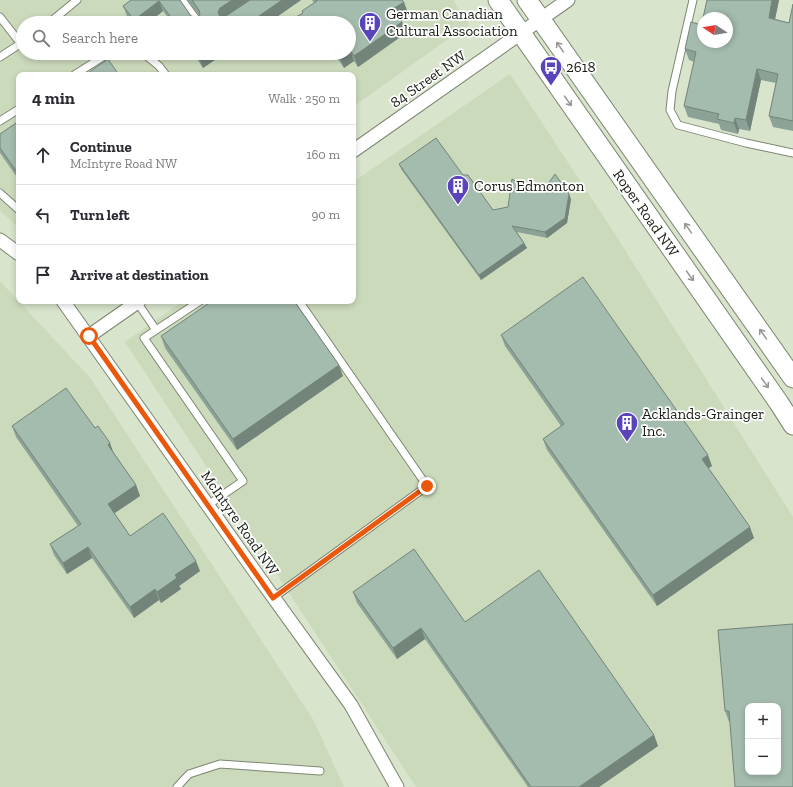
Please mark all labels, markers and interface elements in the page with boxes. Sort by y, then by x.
place label: German Canadian Cultural Association [386,5,518,40]
building icon: German Canadian Cultural Association [357,10,383,43]
north arrow [697,12,733,48]
search box [16,16,356,60]
icon: search [30,27,52,49]
text: Search here [62,29,138,47]
one-way arrow [556,42,564,53]
street label: 84 Street NW [387,47,469,111]
bus stop icon: 2618 [538,54,564,87]
place label: 2618 [566,58,596,76]
text: 4 min [32,88,75,108]
text: Walk · 250 m [268,91,340,106]
one-way arrow [564,95,572,106]
text: Continue [70,138,132,156]
icon: ahead [32,144,54,166]
text: 160 m [306,147,340,162]
text: McIntyre Road NW [70,156,177,171]
street label: Roper Road NW [609,166,683,260]
building icon: Corus Edmonton [445,173,471,206]
place label: Corus Edmonton [474,177,585,195]
icon: left [32,204,54,226]
text: Turn left [70,206,130,224]
text: 90 m [311,207,340,222]
one-way arrow [684,223,692,234]
icon: arrive [32,264,54,286]
text: Arrive at destination [70,266,209,284]
one-way arrow [686,271,694,282]
route start [80,327,98,345]
one-way arrow [759,329,767,340]
one-way arrow [761,377,769,388]
place label: Acklands-Grainger Inc. [642,405,764,440]
building icon: Acklands-Grainger Inc. [614,410,640,443]
street label: McIntyre Road NW [197,467,283,579]
route end [418,477,436,495]
map controls [745,703,781,775]
button: + [745,703,781,739]
button: − [745,739,781,775]

